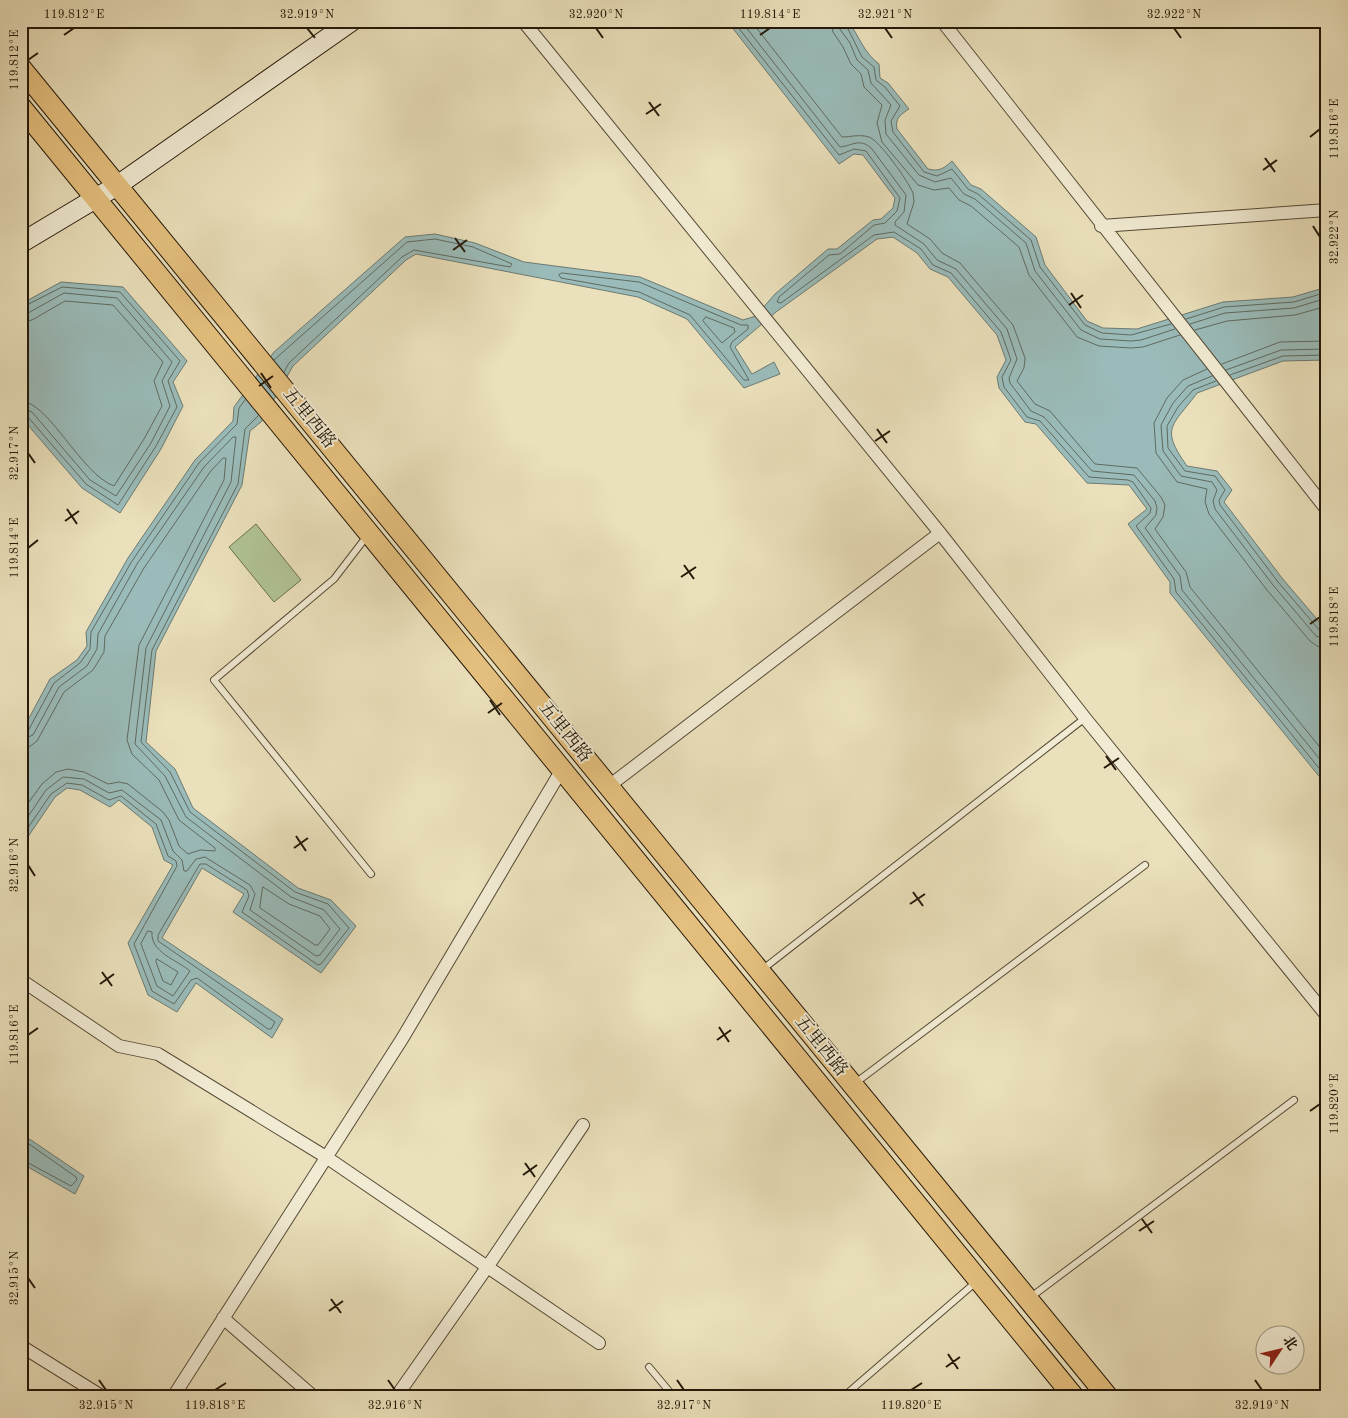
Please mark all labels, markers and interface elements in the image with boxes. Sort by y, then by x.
text: 119.812°E [44,9,104,21]
text: 32.919°N [280,9,334,21]
text: 32.920°N [569,9,623,21]
text: 119.814°E [740,9,800,21]
text: 32.921°N [858,9,912,21]
text: 32.922°N [1147,9,1201,21]
text: 119.812°E [9,30,21,90]
text: 119.816°E [1329,99,1341,159]
text: 32.922°N [1329,210,1341,264]
street label: 五里西路 [279,383,340,452]
text: 32.917°N [9,426,21,480]
text: 119.814°E [9,518,21,578]
text: 119.818°E [1329,587,1341,647]
street label: 五里西路 [535,697,596,766]
text: 32.916°N [9,838,21,892]
text: 119.816°E [9,1005,21,1065]
street label: 五里西路 [791,1011,852,1080]
text: 119.820°E [1329,1074,1341,1134]
text: 32.915°N [8,1251,21,1305]
north arrow [1256,1326,1306,1376]
text: 北 [1280,1333,1300,1353]
text: 32.915°N [79,1399,133,1412]
text: 119.818°E [185,1400,245,1412]
text: 32.916°N [368,1400,422,1412]
text: 32.917°N [657,1400,711,1412]
text: 119.820°E [881,1400,941,1412]
text: 32.919°N [1235,1400,1289,1412]

